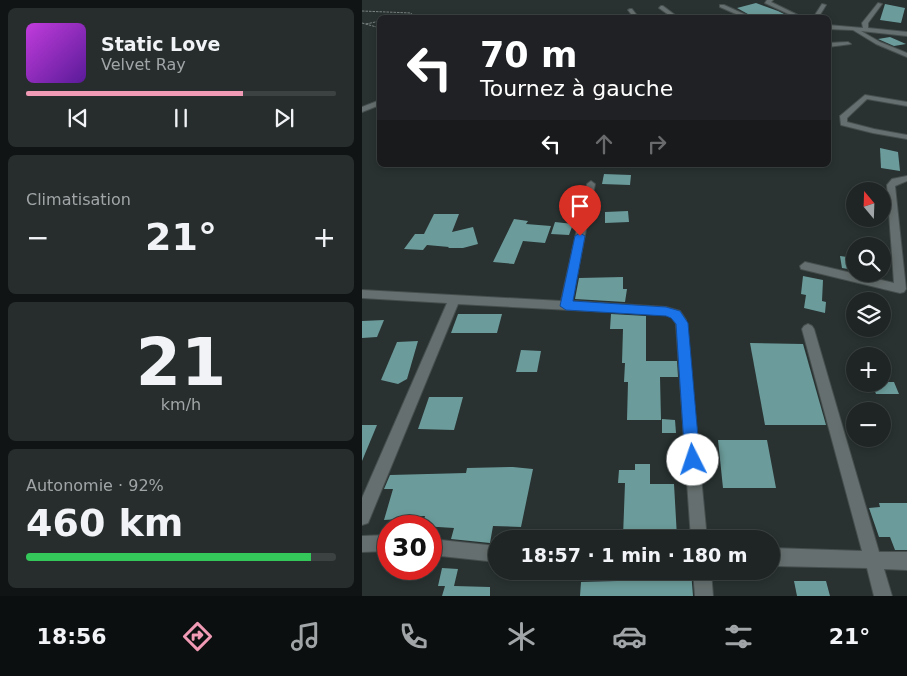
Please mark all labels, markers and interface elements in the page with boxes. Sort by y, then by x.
text: Static Love [101,33,221,55]
icon: left [397,35,462,100]
text: 70 m [480,35,577,75]
text: Velvet Ray [101,55,186,74]
text: Tournez à gauche [480,76,673,101]
icon: previous [64,104,92,132]
icon: pause [167,104,195,132]
icon: next [270,104,298,132]
icon: left [537,130,565,158]
icon: ahead [590,130,618,158]
icon: right [643,130,671,158]
north arrow [846,182,891,228]
map controls [846,182,891,447]
pin [559,185,601,236]
text: Climatisation [26,190,131,209]
icon: arrive [566,192,594,220]
text: 21° [145,215,217,259]
text: − [26,221,49,254]
text: + [313,221,336,254]
button: search [846,237,891,282]
button: layers [846,292,891,337]
text: 21 [136,325,226,400]
button: + [846,347,891,392]
text: km/h [161,395,201,414]
button: − [846,402,891,447]
position arrow [666,433,718,485]
text: Autonomie · 92% [26,476,164,495]
text: 460 km [26,501,183,545]
speed limit sign: 30 [377,515,442,580]
text: 18:57 · 1 min · 180 m [520,544,748,566]
icon: directions [180,619,215,654]
icon: music [288,619,323,654]
icon: phone [396,619,431,654]
icon: climate [504,619,539,654]
icon: car [612,619,647,654]
icon: filters [721,619,756,654]
text: 18:56 [37,624,107,649]
text: 21° [829,624,870,649]

